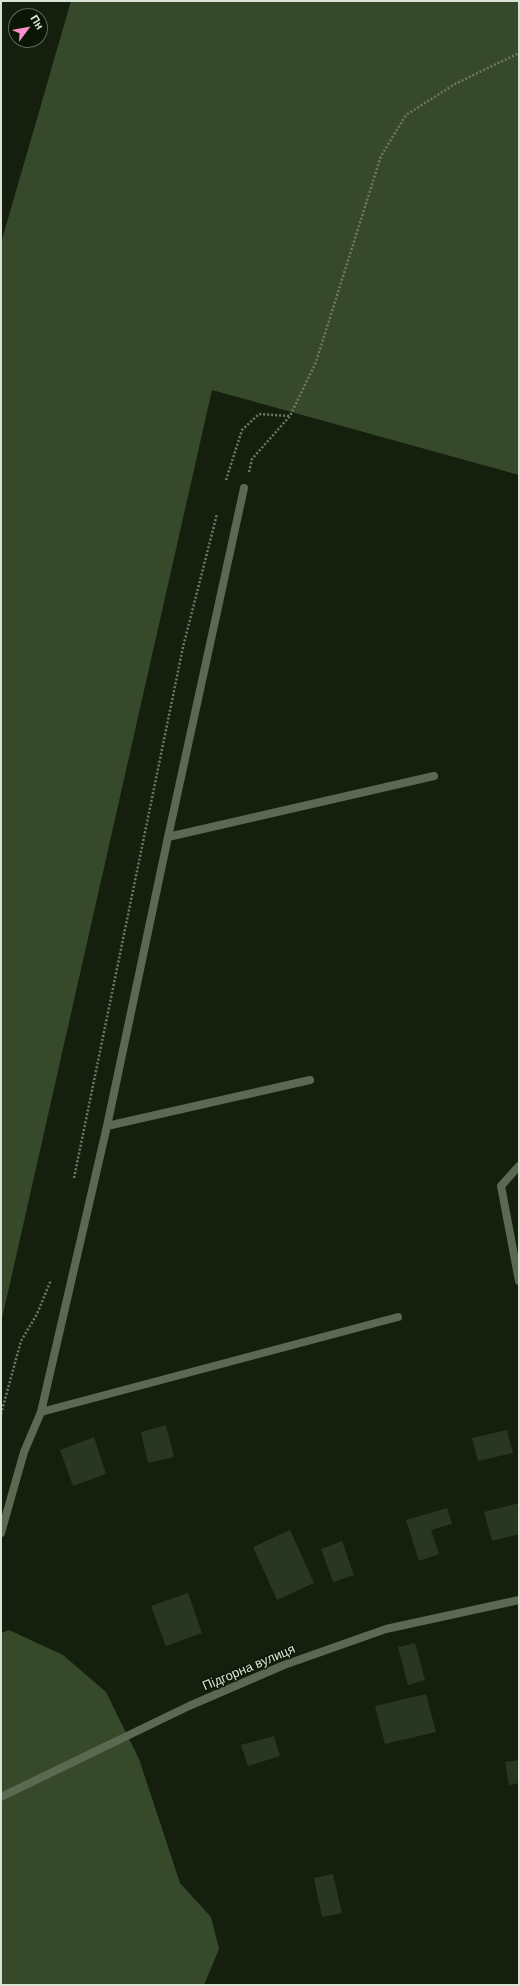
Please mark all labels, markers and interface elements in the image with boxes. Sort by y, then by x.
north arrow [8,8,48,48]
text: Пн [28,13,46,32]
street label: Підгорна вулиця [200,1641,298,1695]

